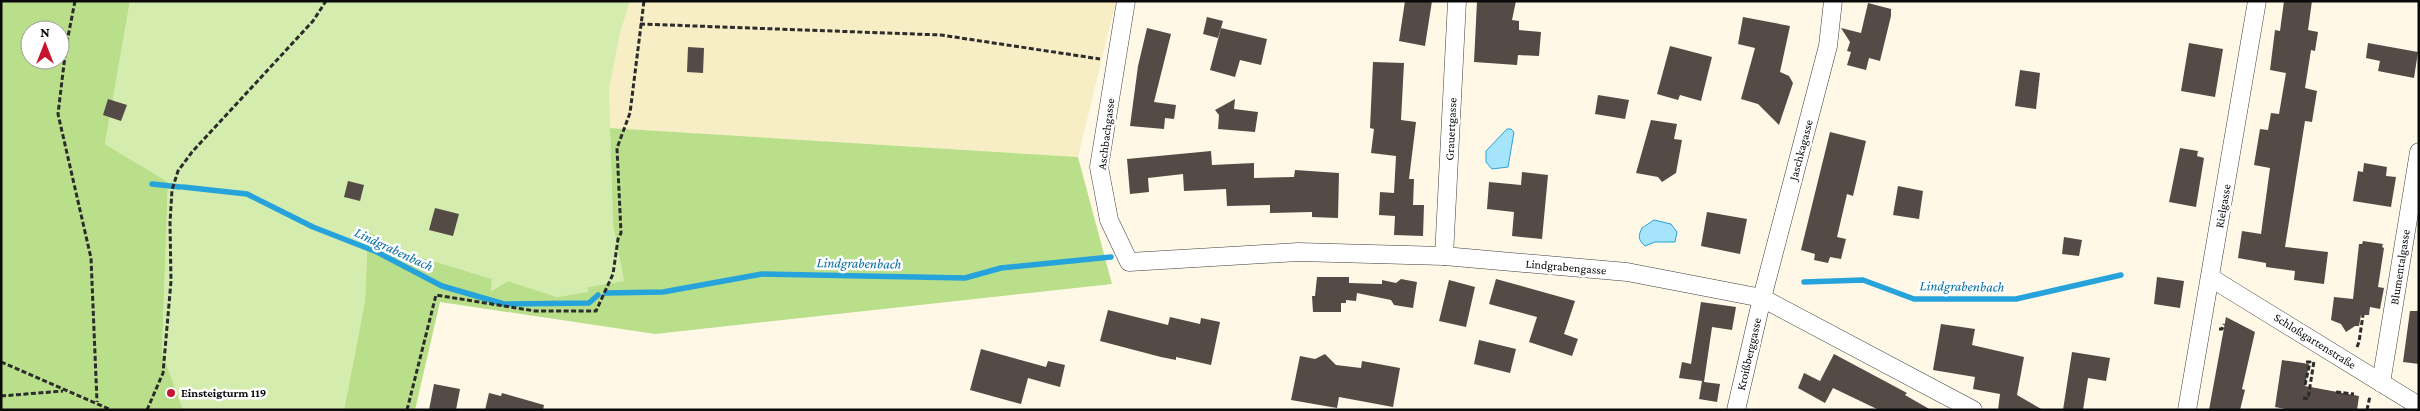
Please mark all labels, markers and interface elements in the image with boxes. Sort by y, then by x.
north arrow [20,20,70,70]
text: N [40,24,50,40]
street label: Aschbachgasse [1095,97,1117,171]
street label: Grauertgasse [1442,97,1460,161]
street label: Jaschkagasse [1786,118,1816,183]
street label: Rielgasse [2212,183,2234,229]
water label: Lindgrabenbach [352,224,436,274]
street label: Blumentalgasse [2387,228,2413,306]
water label: Lindgrabenbach [816,254,902,272]
street label: Lindgrabengasse [1525,256,1607,278]
water label: Lindgrabenbach [1919,277,2005,295]
street label: Schloßgartenstraße [2271,310,2359,372]
street label: Kroißberggasse [1734,316,1764,392]
place label: Einsteigturm 119 [181,386,266,400]
marker: Einsteigturm 119 [165,387,177,399]

